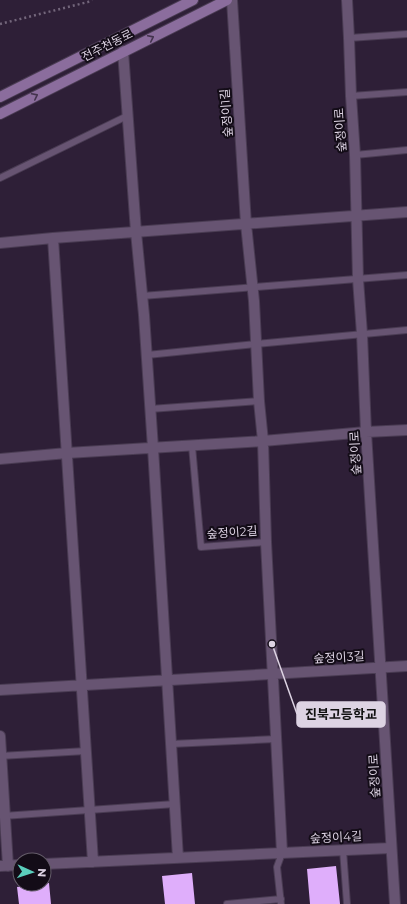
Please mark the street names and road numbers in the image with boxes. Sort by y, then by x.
street label: 전주천동로 [79,26,135,64]
street label: 숲정이1길 [217,88,235,138]
street label: 숲정이로 [331,107,349,153]
street label: 숲정이로 [346,431,364,475]
street label: 숲정이2길 [206,523,258,541]
street label: 숲정이3길 [313,648,365,666]
street label: 숲정이로 [365,754,383,798]
street label: 숲정이4길 [310,828,362,846]

